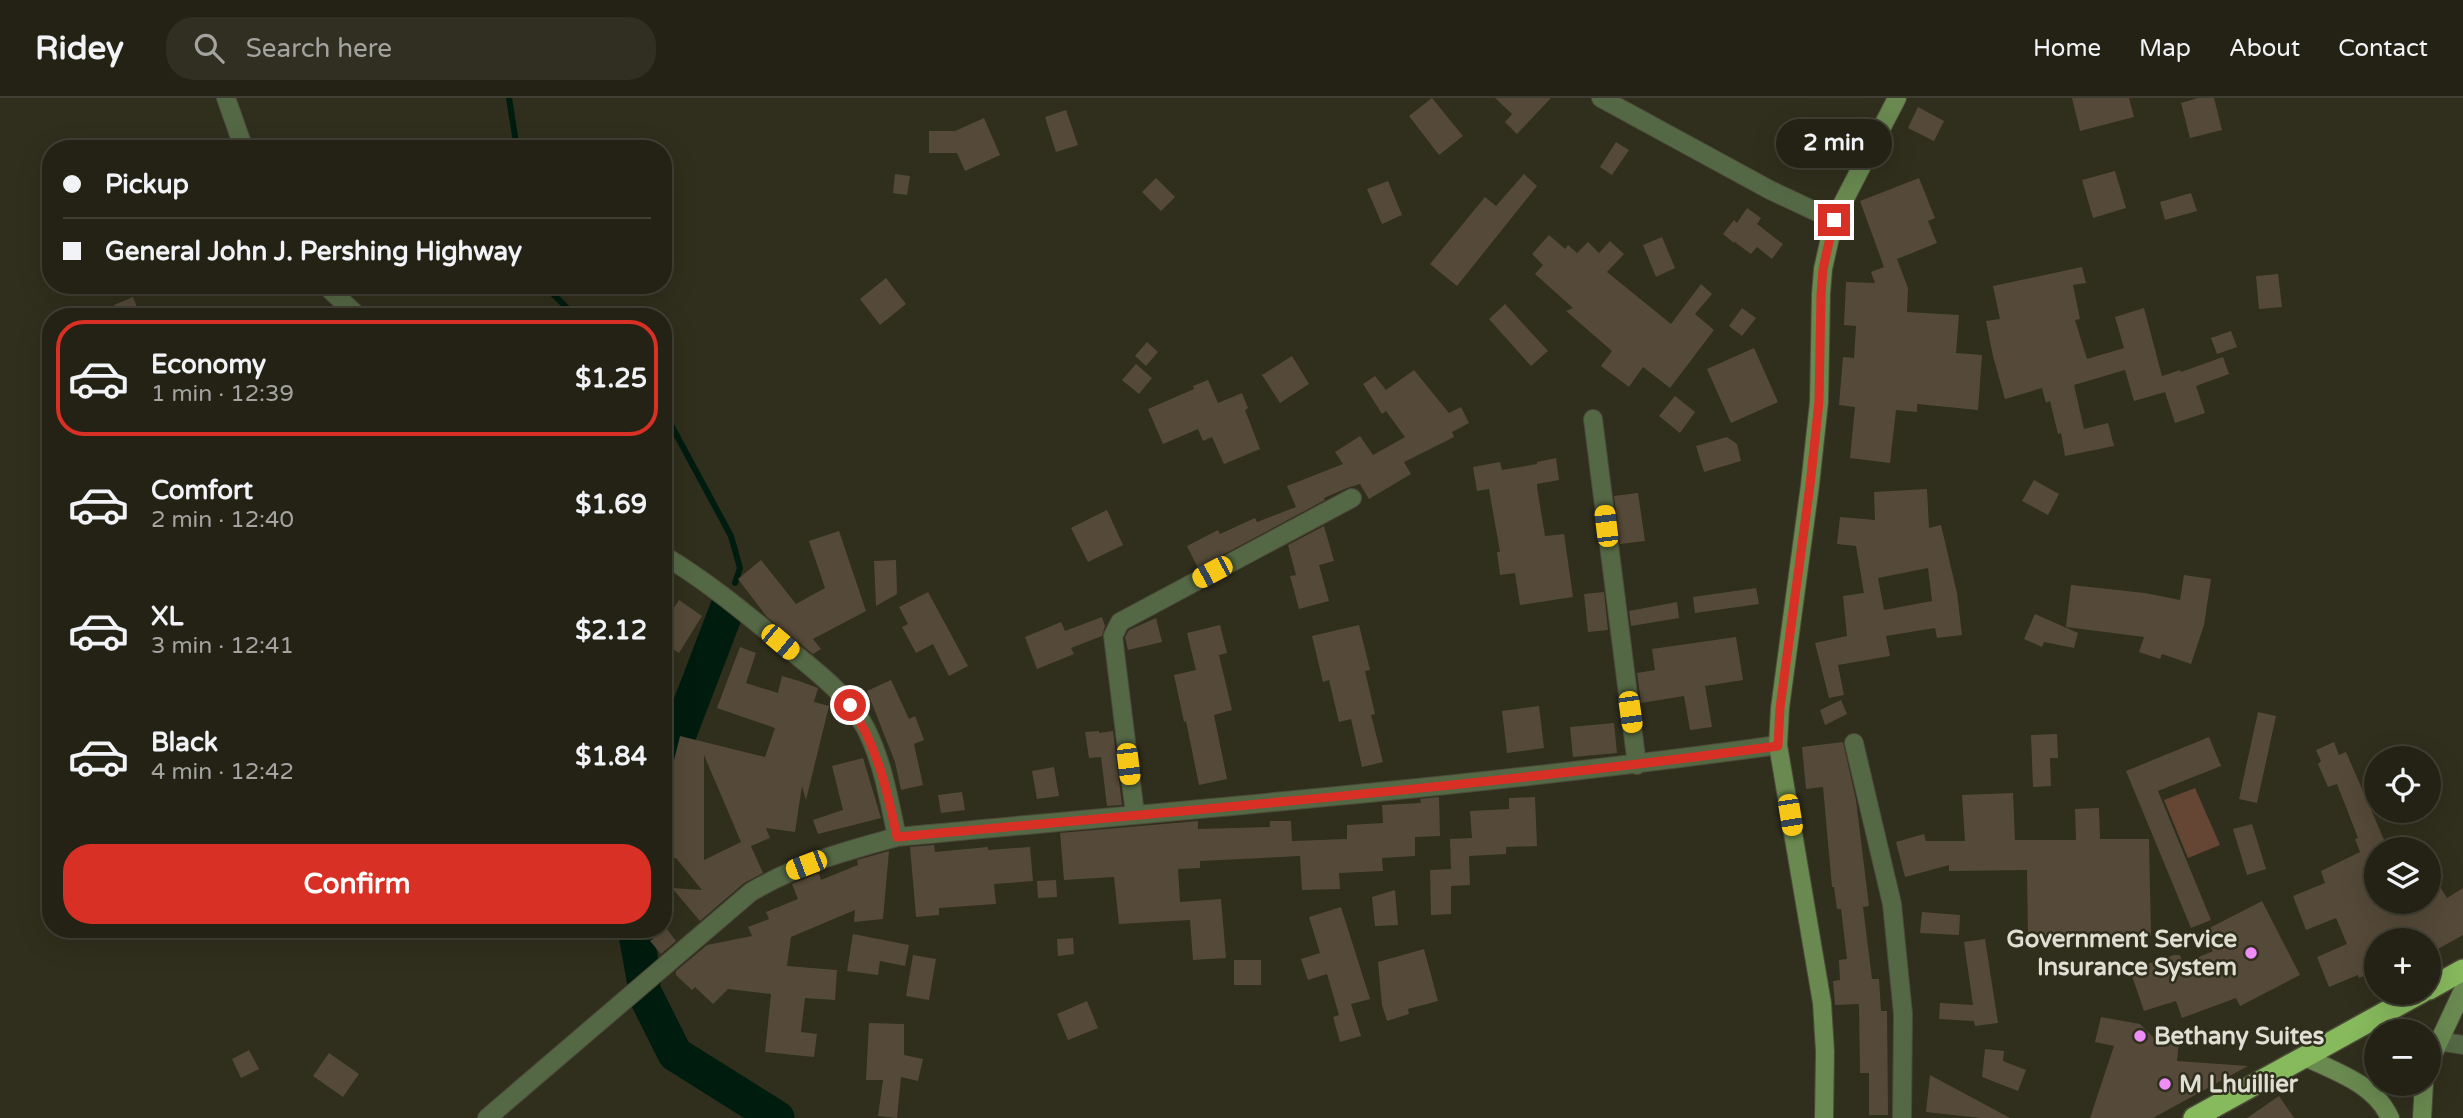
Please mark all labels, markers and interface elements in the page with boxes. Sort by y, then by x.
search box [166,17,656,80]
text: Ridey [35,29,124,68]
icon: search [190,29,228,67]
text: Search here [246,33,392,64]
text: Home [2033,34,2101,63]
text: Map [2139,34,2191,63]
text: About [2229,34,2300,63]
text: Contact [2338,34,2428,63]
callout: 2 min [1776,118,1892,167]
text: 2 min [1803,129,1865,157]
text: Pickup [105,169,189,200]
route end [1818,204,1850,236]
text: General John J. Pershing Highway [105,236,522,267]
icon: car [67,347,130,410]
text: Economy [151,349,266,380]
text: $1.25 [575,363,647,394]
text: 1 min · 12:39 [151,380,294,408]
icon: car [67,473,130,536]
text: Comfort [151,475,253,506]
text: $1.69 [575,489,647,520]
car [1594,504,1619,548]
text: 2 min · 12:40 [151,506,294,534]
car [1189,553,1236,591]
icon: car [67,599,130,662]
text: XL [151,601,183,632]
text: $2.12 [575,615,647,646]
car [758,620,803,664]
text: 3 min · 12:41 [151,632,294,660]
route start [834,689,866,721]
car [1617,690,1644,734]
icon: car [67,725,130,788]
text: Black [151,727,218,758]
text: $1.84 [575,741,647,772]
car [1116,742,1141,786]
map controls [2364,746,2441,1096]
button: locate [2364,746,2441,823]
text: 4 min · 12:42 [151,758,294,786]
car [1777,793,1804,837]
button: layers [2364,837,2441,914]
button: Confirm [63,844,651,924]
car [783,848,830,882]
place label: Government Service Insurance System [2007,925,2237,982]
button: + [2364,928,2441,1005]
marker: Government Service Insurance System [2243,945,2259,961]
button: − [2364,1019,2441,1096]
place label: Bethany Suites [2154,1022,2324,1051]
marker: Bethany Suites [2132,1028,2148,1044]
place label: M Lhuillier [2179,1070,2299,1099]
marker: M Lhuillier [2157,1076,2173,1092]

